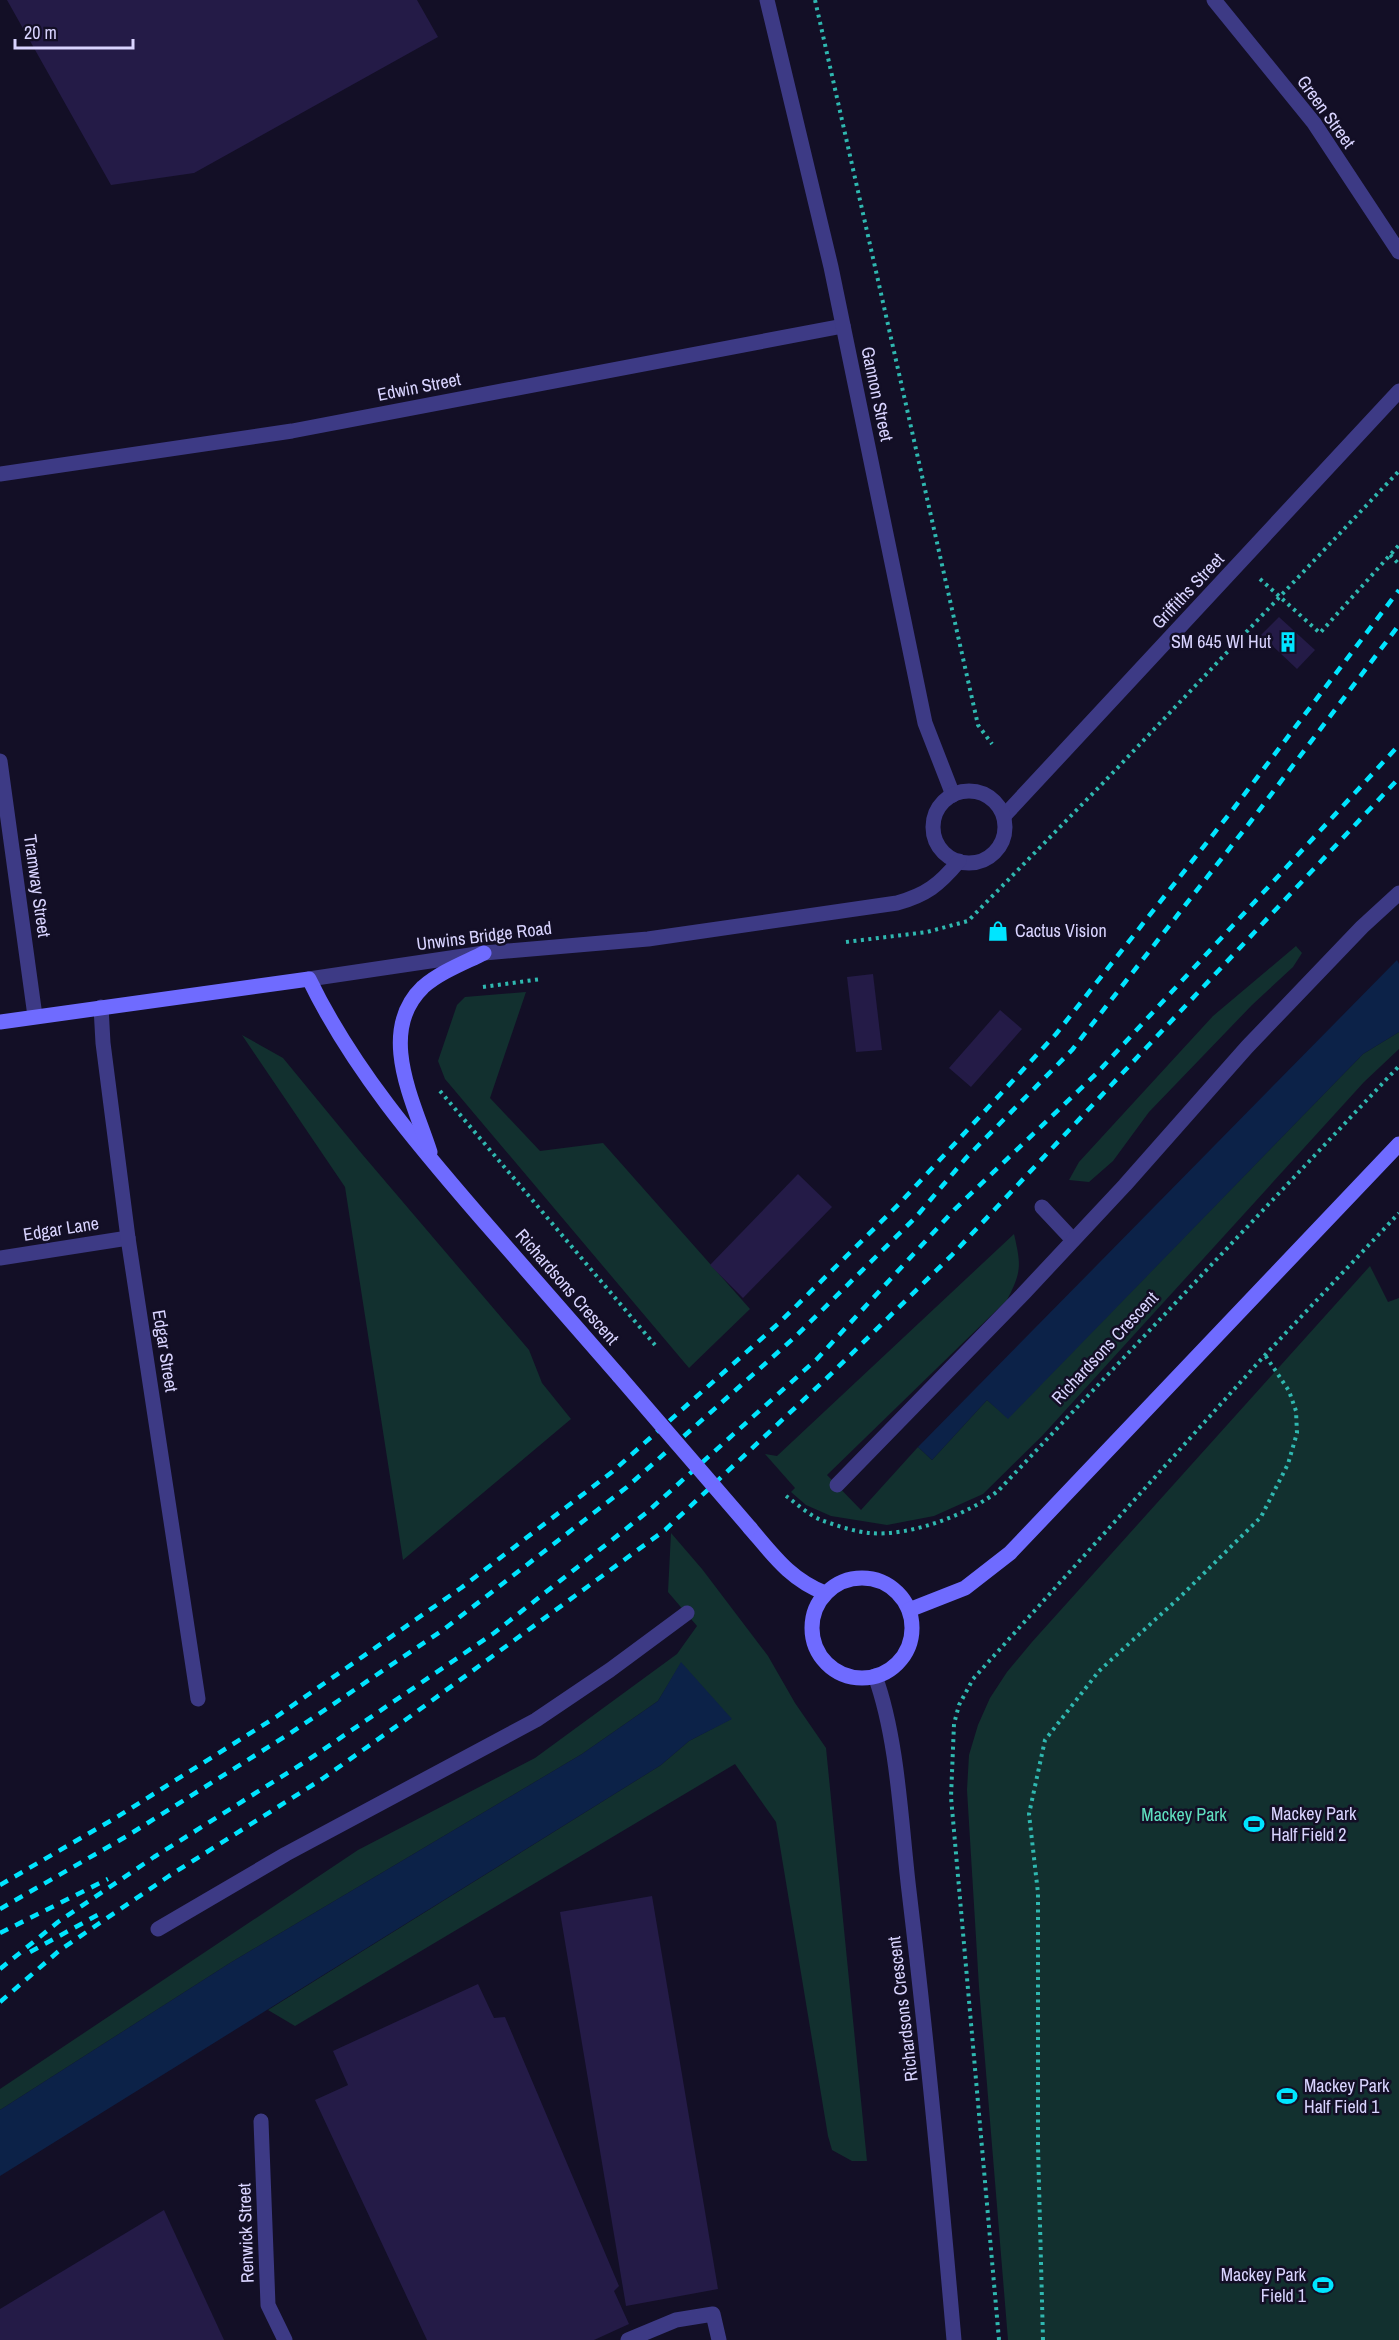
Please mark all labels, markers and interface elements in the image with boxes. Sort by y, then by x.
scale bar [15,12,134,50]
text: 20 m [24,20,57,45]
street label: Green Street [1291,70,1361,153]
street label: Gannon Street [855,344,900,443]
street label: Edwin Street [375,366,463,407]
street label: Griffiths Street [1146,547,1229,634]
place label: SM 645 WI Hut [1171,629,1271,654]
building icon: SM 645 WI Hut [1276,630,1300,654]
street label: Tramway Street [18,833,57,939]
street label: Unwins Bridge Road [415,915,553,956]
place label: Cactus Vision [1015,918,1107,943]
shop icon: Cactus Vision [986,919,1010,943]
street label: Edgar Lane [21,1210,101,1247]
street label: Richardsons Crescent [510,1223,625,1350]
street label: Richardsons Crescent [1046,1286,1164,1410]
street label: Edgar Street [147,1308,184,1394]
place label: Mackey Park Half Field 2 [1271,1801,1357,1847]
park label: Mackey Park [1141,1802,1227,1827]
sports icon: Mackey Park Half Field 2 [1242,1812,1266,1836]
street label: Richardsons Crescent [881,1935,924,2083]
place label: Mackey Park Half Field 1 [1304,2073,1390,2119]
sports icon: Mackey Park Half Field 1 [1275,2084,1299,2108]
street label: Renwick Street [231,2183,260,2283]
place label: Mackey Park Field 1 [1221,2262,1307,2308]
sports icon: Mackey Park Field 1 [1311,2273,1335,2297]

